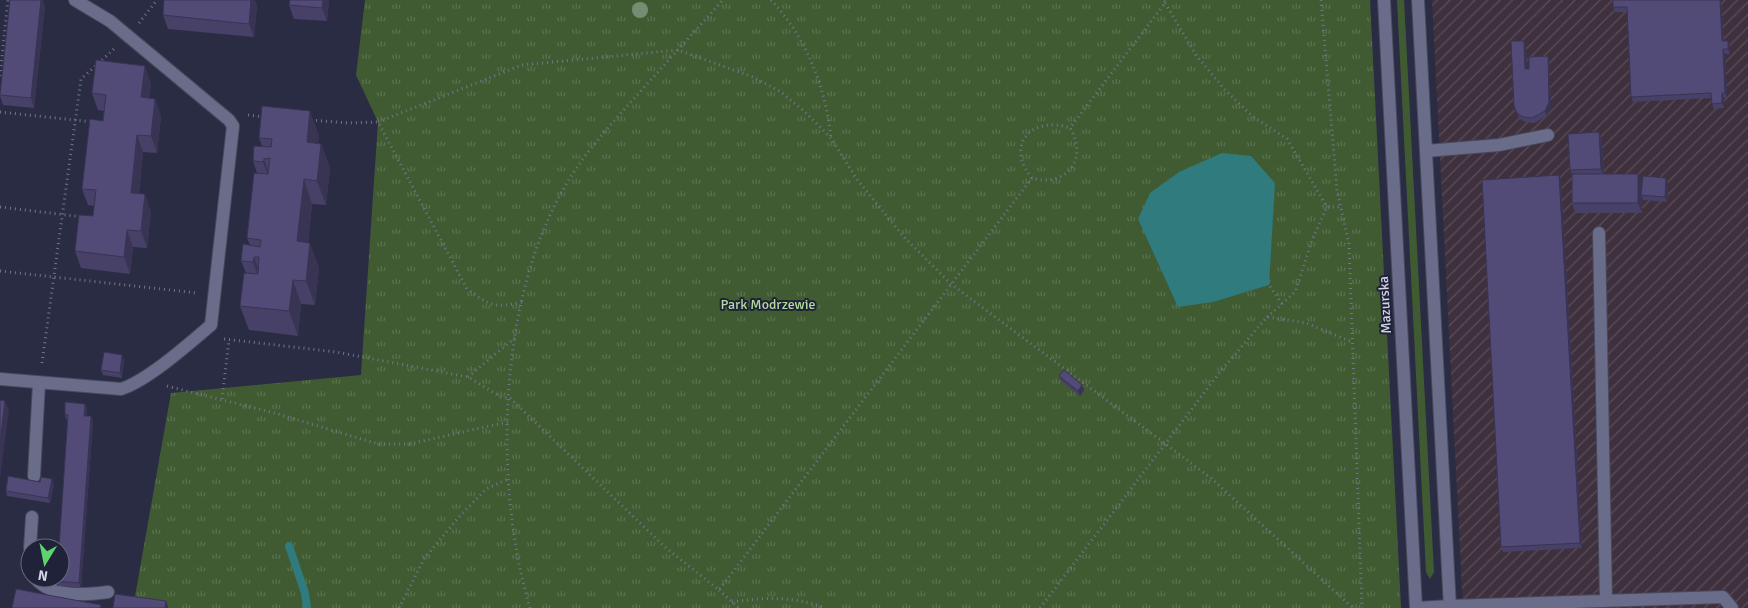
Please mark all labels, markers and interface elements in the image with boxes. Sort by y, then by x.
street label: Mazurska [1375,276,1395,334]
park label: Park Modrzewie [720,296,816,313]
north arrow [20,538,70,588]
text: N [37,566,49,585]

